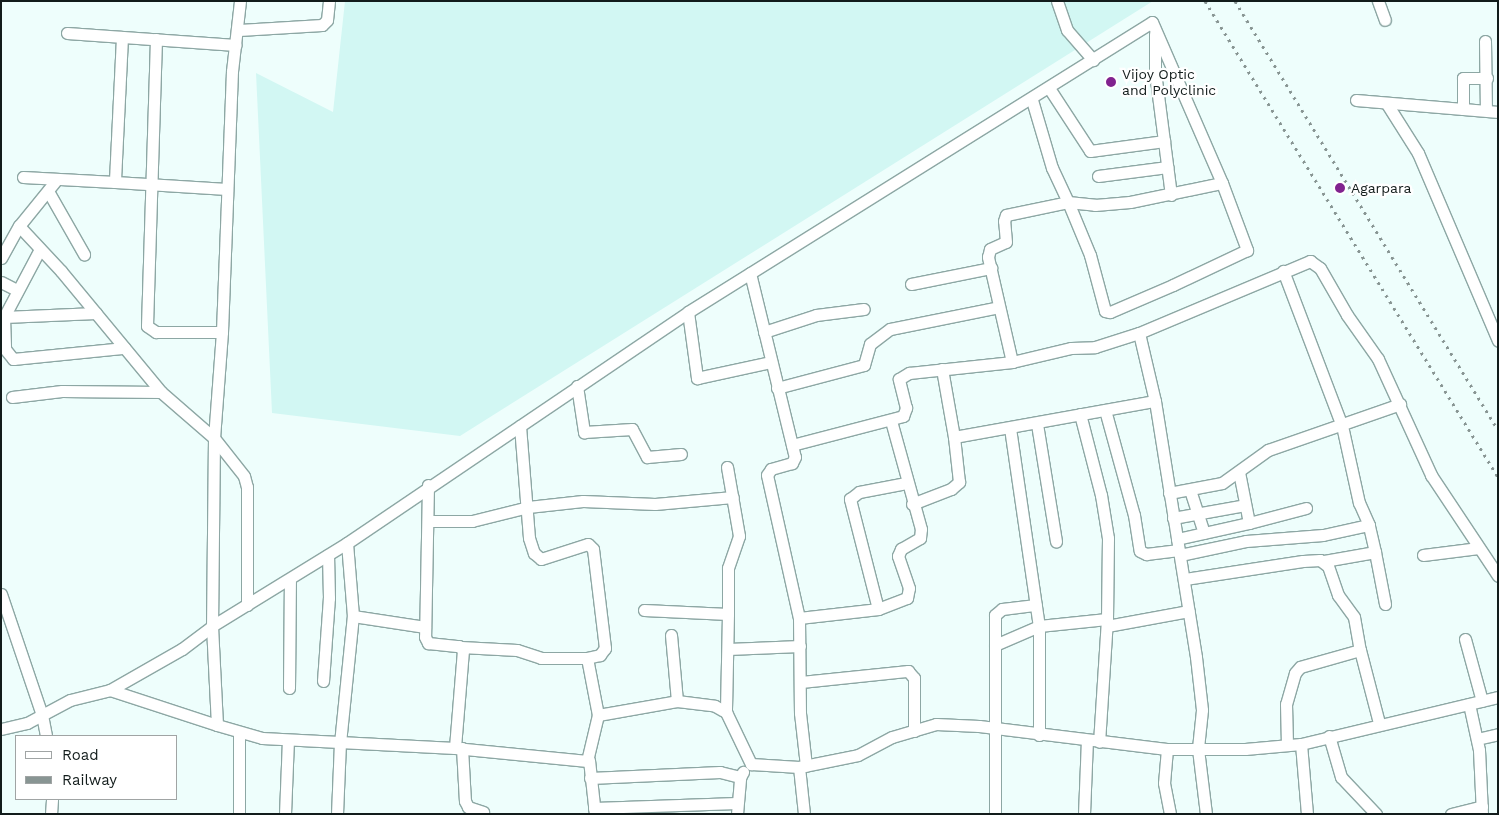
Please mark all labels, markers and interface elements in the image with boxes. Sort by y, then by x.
place label: Vijoy Optic and Polyclinic [1122,66,1216,98]
marker: Vijoy Optic and Polyclinic [1104,75,1118,89]
place label: Agarpara [1351,180,1411,196]
marker: Agarpara [1333,181,1347,195]
legend [15,735,178,800]
text: Road [62,746,99,764]
text: Railway [62,771,117,789]

